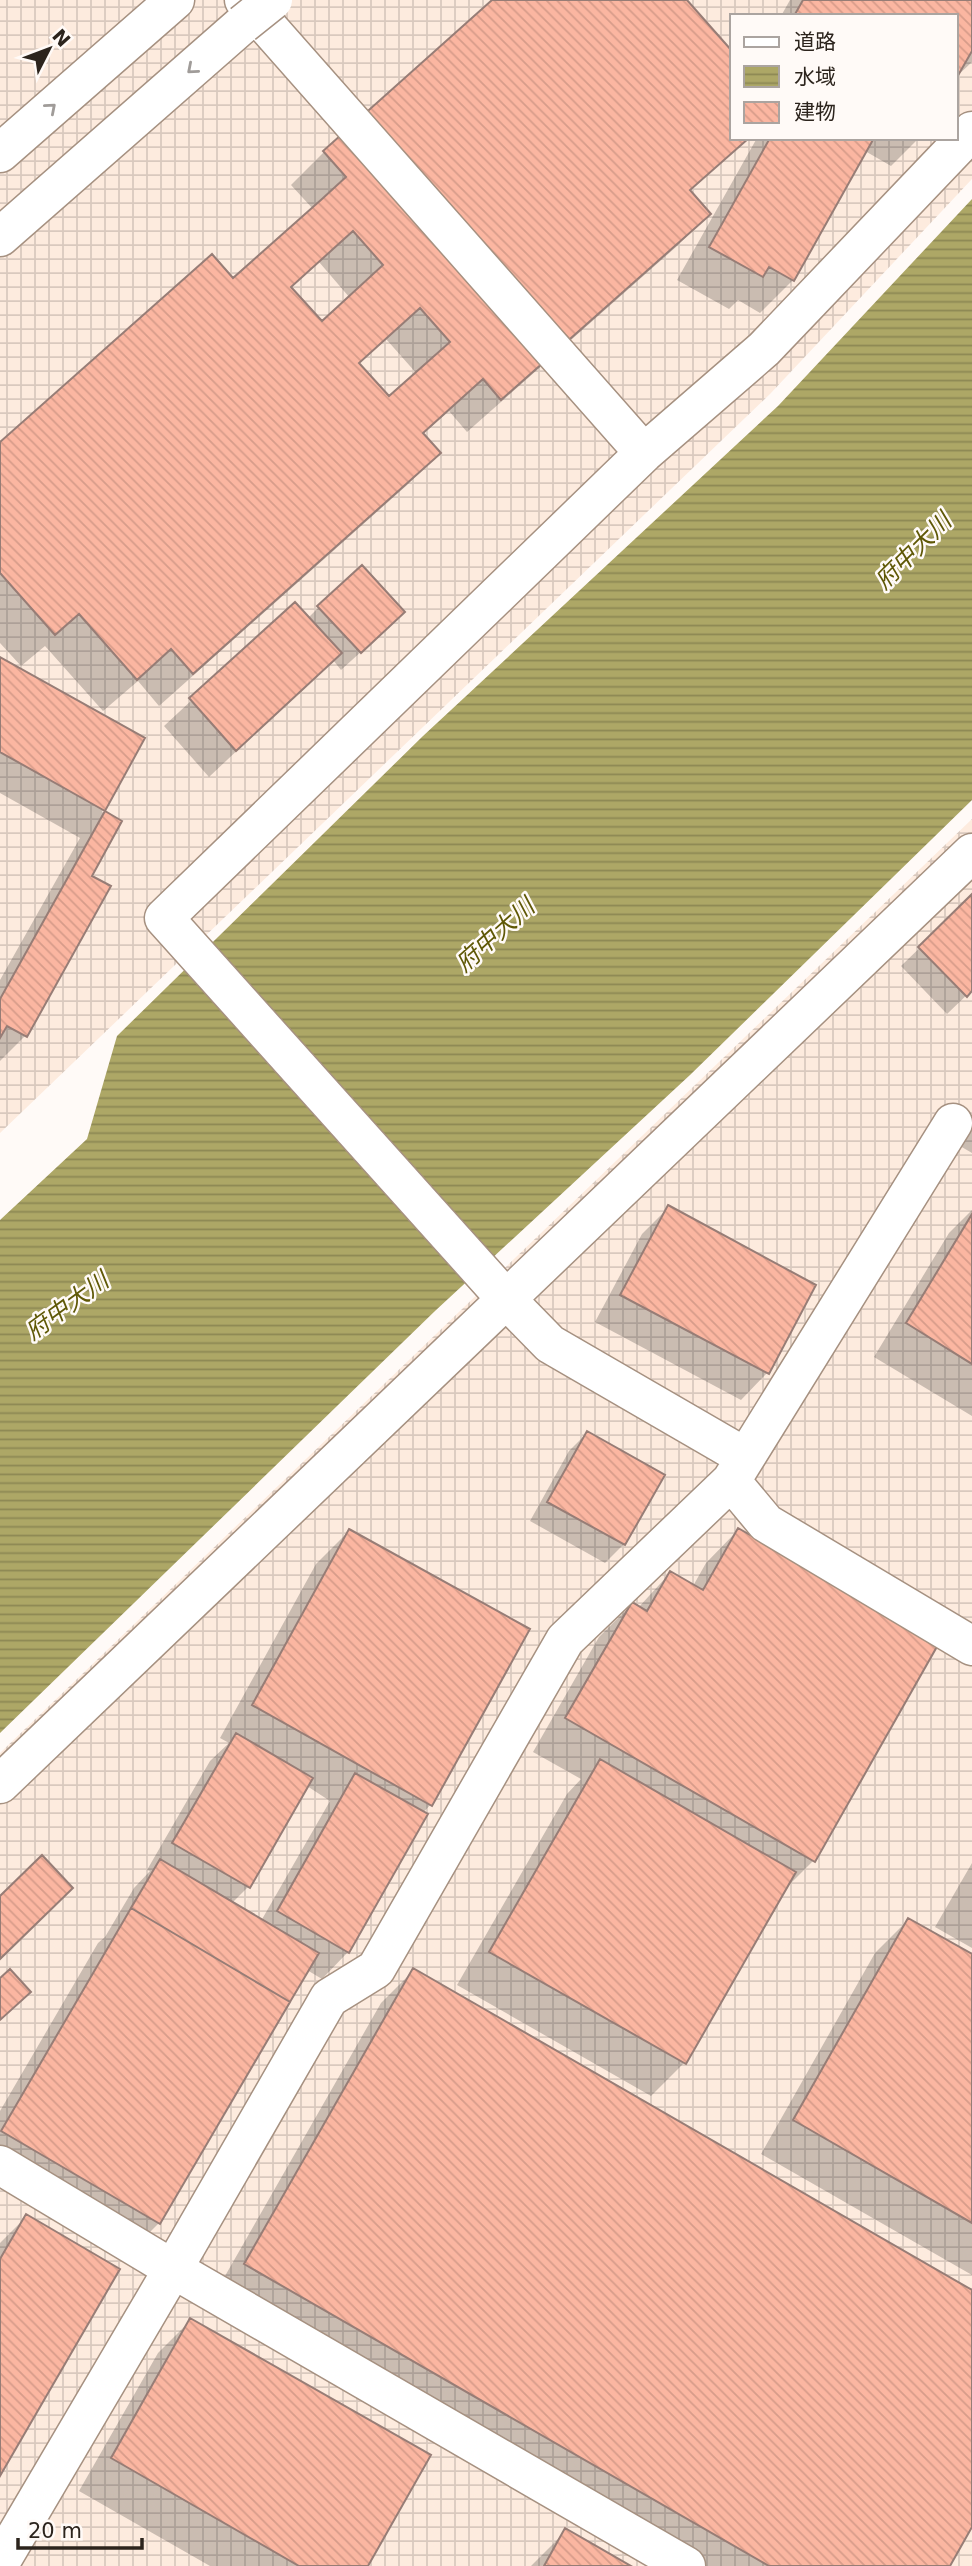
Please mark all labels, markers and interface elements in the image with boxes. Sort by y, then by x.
north arrow [14,14,84,84]
legend [730,14,958,140]
text: N [48,24,75,51]
text: 道路 [794,30,836,54]
one-way arrow [187,61,200,73]
text: 水域 [794,65,836,89]
text: 建物 [794,100,836,124]
one-way arrow [43,104,56,116]
water label: 府中大川 [869,505,959,595]
water label: 府中大川 [450,890,542,978]
water label: 府中大川 [20,1265,116,1346]
scale bar [18,2506,142,2550]
text: 20 m [28,2519,82,2543]

